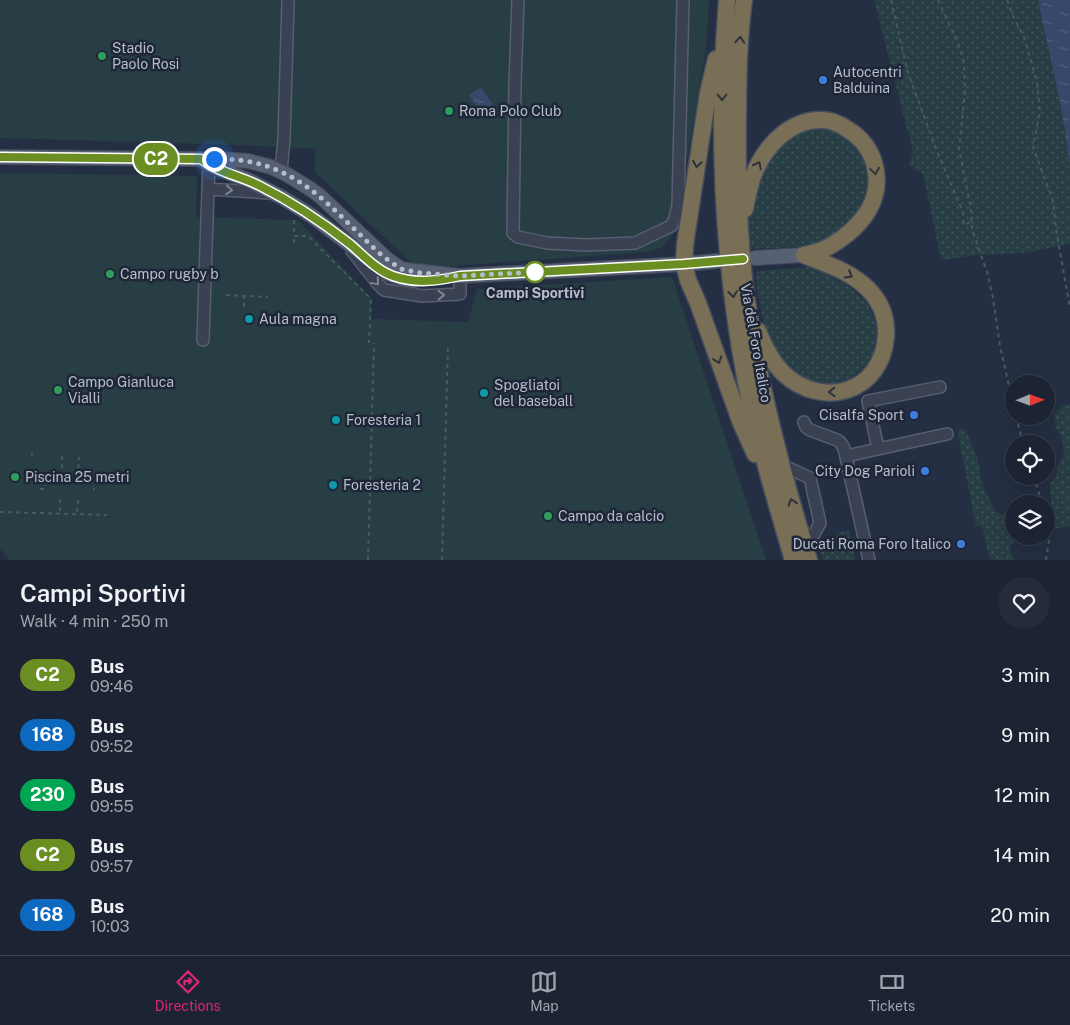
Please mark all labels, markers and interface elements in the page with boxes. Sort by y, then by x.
one-way arrow [735,36,746,44]
place label: Stadio Paolo Rosi [112,40,179,72]
marker: Stadio Paolo Rosi [96,50,108,62]
place label: Autocentri Balduina [833,64,902,96]
marker: Autocentri Balduina [817,74,829,86]
one-way arrow [717,94,727,101]
place label: Roma Polo Club [459,103,561,119]
marker: Roma Polo Club [443,105,455,117]
line badge: C2 [134,143,178,175]
your location [202,147,227,172]
text: C2 [144,148,168,169]
one-way arrow [693,160,703,169]
one-way arrow [752,161,762,170]
one-way arrow [870,167,880,176]
one-way arrow [225,185,233,196]
marker: Campi Sportivi [524,261,546,283]
place label: Campo rugby b [120,266,219,282]
marker: Campo rugby b [104,268,116,280]
one-way arrow [843,268,852,278]
one-way arrow [371,276,380,285]
street label: Via del Foro Italico [738,282,774,404]
place label: Campi Sportivi [486,285,584,301]
one-way arrow [438,290,446,300]
one-way arrow [727,290,738,298]
place label: Aula magna [259,311,337,327]
marker: Aula magna [243,313,255,325]
one-way arrow [712,355,722,364]
place label: Campo Gianluca Vialli [68,374,174,406]
north arrow [1005,375,1055,425]
map controls [1005,375,1055,545]
place label: Spogliatoi del baseball [494,377,573,409]
marker: Campo Gianluca Vialli [52,384,64,396]
marker: Spogliatoi del baseball [478,387,490,399]
one-way arrow [828,387,836,398]
place label: Cisalfa Sport [819,407,904,423]
marker: Cisalfa Sport [908,409,920,421]
place label: Foresteria 1 [346,412,421,428]
marker: Foresteria 1 [330,414,342,426]
button: locate [1005,435,1055,485]
place label: City Dog Parioli [815,463,915,479]
marker: City Dog Parioli [919,465,931,477]
place label: Piscina 25 metri [25,469,130,485]
marker: Piscina 25 metri [9,471,21,483]
place label: Foresteria 2 [343,477,421,493]
marker: Foresteria 2 [327,479,339,491]
button: layers [1005,495,1055,545]
one-way arrow [788,499,798,507]
place label: Campo da calcio [558,508,664,524]
marker: Campo da calcio [542,510,554,522]
place label: Ducati Roma Foro Italico [793,536,951,552]
marker: Ducati Roma Foro Italico [955,538,967,550]
button: heart [998,577,1050,629]
text: Campi Sportivi [20,579,186,607]
text: Walk · 4 min · 250 m [20,612,168,631]
text: Bus [90,655,124,677]
text: C2 [35,664,60,685]
text: 3 min [1001,664,1050,686]
text: 09:46 [90,677,133,696]
text: Bus [90,715,124,737]
text: 168 [32,724,63,745]
text: 9 min [1001,724,1050,746]
text: 09:52 [90,737,133,756]
text: Bus [90,775,124,797]
text: 230 [30,784,65,805]
text: 12 min [994,784,1050,806]
text: 09:55 [90,797,134,816]
text: Bus [90,835,124,857]
text: C2 [35,844,60,865]
text: 14 min [993,844,1050,866]
text: 09:57 [90,857,133,876]
text: Bus [90,895,124,917]
text: 168 [32,904,63,925]
text: 20 min [990,904,1050,926]
text: 10:03 [90,917,130,936]
tab: Directions [155,968,221,1014]
tab: Map [530,968,559,1014]
tab: Tickets [868,968,915,1014]

